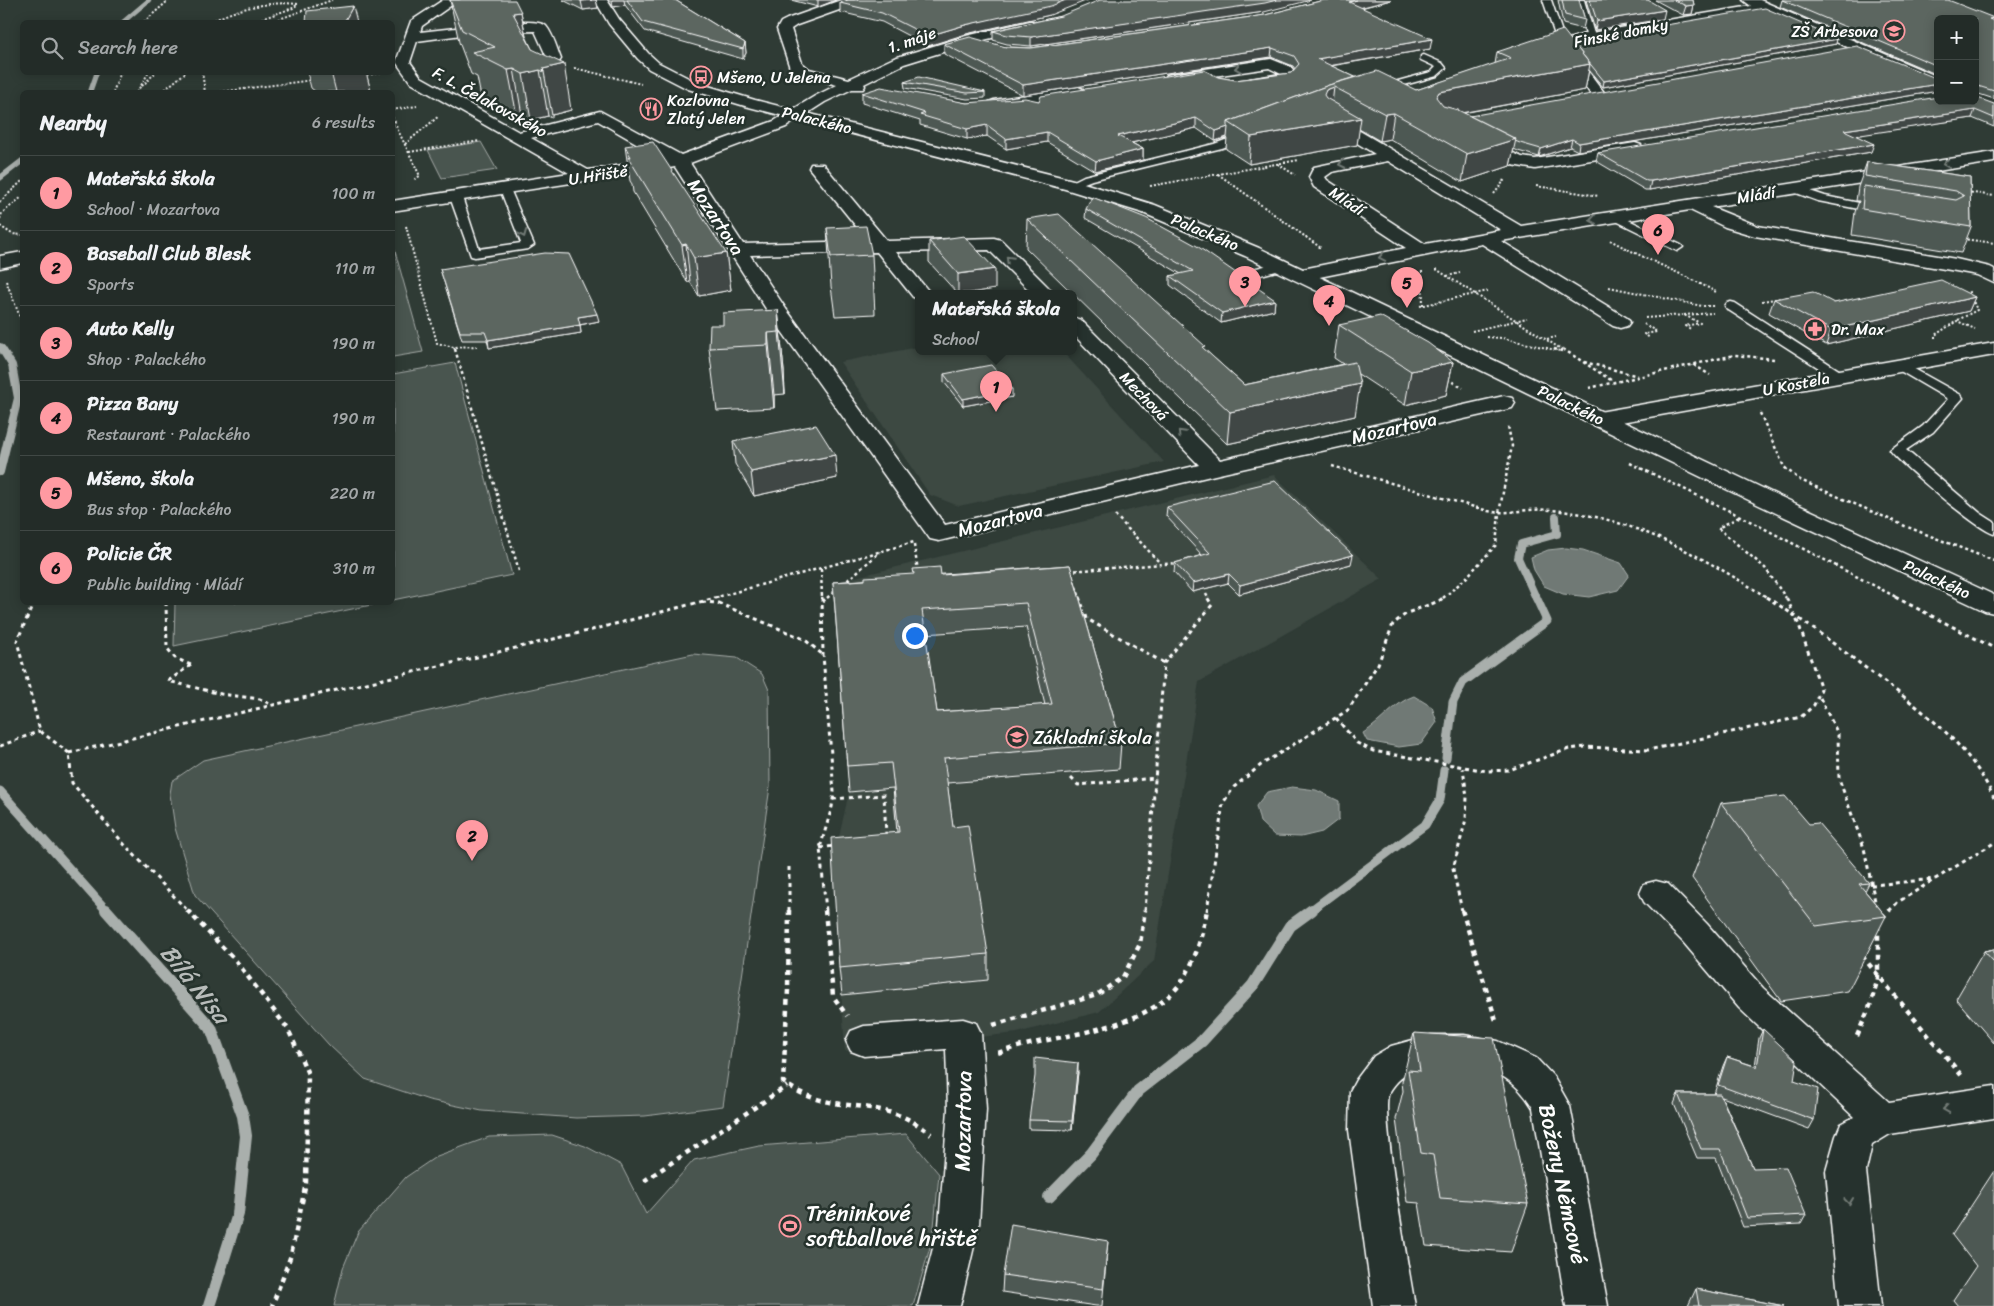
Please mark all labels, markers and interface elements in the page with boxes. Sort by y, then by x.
street label: Finské domky [1571,10,1671,56]
map controls [1934,15,1979,105]
button: + [1934,15,1979,60]
place label: ZŠ Arbesova [1791,17,1878,46]
street label: 1. máje [884,18,940,62]
school or university icon: ZŠ Arbesova [1882,19,1906,43]
search box [20,20,395,75]
text: Search here [78,31,178,64]
icon: search [38,34,66,62]
street label: F. L. Čelakovského [427,58,553,146]
button: − [1934,60,1979,105]
one-way arrow [1234,62,1243,72]
place label: Mšeno, U Jelena [717,63,831,92]
bus stop icon: Mšeno, U Jelena [689,65,713,89]
place label: Kozlovna Zlatý Jelen [667,86,746,133]
restaurant icon: Kozlovna Zlatý Jelen [639,97,663,121]
street label: Palackého [779,97,855,143]
text: Nearby [40,104,106,142]
text: 6 results [312,108,375,137]
street label: U Hřiště [566,156,631,194]
one-way arrow [1337,158,1346,169]
one-way arrow [1941,159,1950,169]
text: Mateřská škola [87,162,215,195]
street label: Mozartova [678,172,754,263]
street label: Mládí [1735,177,1780,212]
street label: Mládí [1323,178,1373,225]
text: 1 [53,179,59,208]
text: 100 m [331,179,375,208]
text: School · Mozartova [87,195,220,224]
street label: Palackého [1166,205,1244,259]
pin: 6 [1642,214,1674,255]
one-way arrow [1588,215,1597,225]
one-way arrow [518,230,528,238]
text: Baseball Club Blesk [87,237,251,270]
one-way arrow [1377,251,1386,262]
text: 2 [51,254,61,283]
text: 110 m [335,254,375,283]
one-way arrow [1006,255,1015,264]
pin: 3 [1229,266,1261,307]
pin: 5 [1391,267,1423,308]
text: Sports [87,270,134,299]
pin: 4 [1313,285,1345,326]
popup [915,290,1077,355]
text: Mateřská škola [932,292,1060,325]
text: Auto Kelly [87,312,174,345]
place label: Dr. Max [1831,315,1886,344]
pharmacy icon: Dr. Max [1803,317,1827,341]
text: School [932,325,979,354]
text: 3 [52,329,60,358]
text: 190 m [332,329,375,358]
text: Shop · Palackého [87,345,206,374]
street label: U Kostela [1760,363,1832,405]
street label: Mechová [1112,364,1176,428]
pin: 1 [980,371,1012,412]
street label: Palackého [1533,376,1609,434]
text: Pizza Bany [87,387,178,420]
street label: Mozartova [1348,402,1441,454]
text: 4 [51,404,61,433]
text: 190 m [332,404,375,433]
text: Restaurant · Palackého [87,420,250,449]
one-way arrow [1177,430,1186,439]
text: Mšeno, škola [87,462,194,495]
text: 5 [51,479,61,508]
text: 220 m [330,479,375,508]
street label: Mozartova [954,493,1047,547]
text: Bus stop · Palackého [87,495,232,524]
text: Policie ČR [87,537,172,570]
street label: Palackého [1899,551,1976,607]
text: 6 [51,554,61,583]
text: 310 m [333,554,375,583]
text: Public building · Mládí [87,570,242,599]
your location [902,623,928,649]
place label: Základní škola [1033,721,1152,754]
school or university icon: Základní škola [1005,725,1029,749]
pin: 2 [456,820,488,861]
water label: Bílá Nisa [149,934,243,1036]
street label: Mozartova [943,1070,983,1172]
street label: Boženy Němcové [1527,1100,1599,1268]
one-way arrow [1941,1104,1950,1114]
place label: Tréninkové softballové hřiště [805,1194,979,1258]
one-way arrow [1843,1197,1854,1205]
sports icon: Tréninkové softballové hřiště [778,1214,802,1238]

